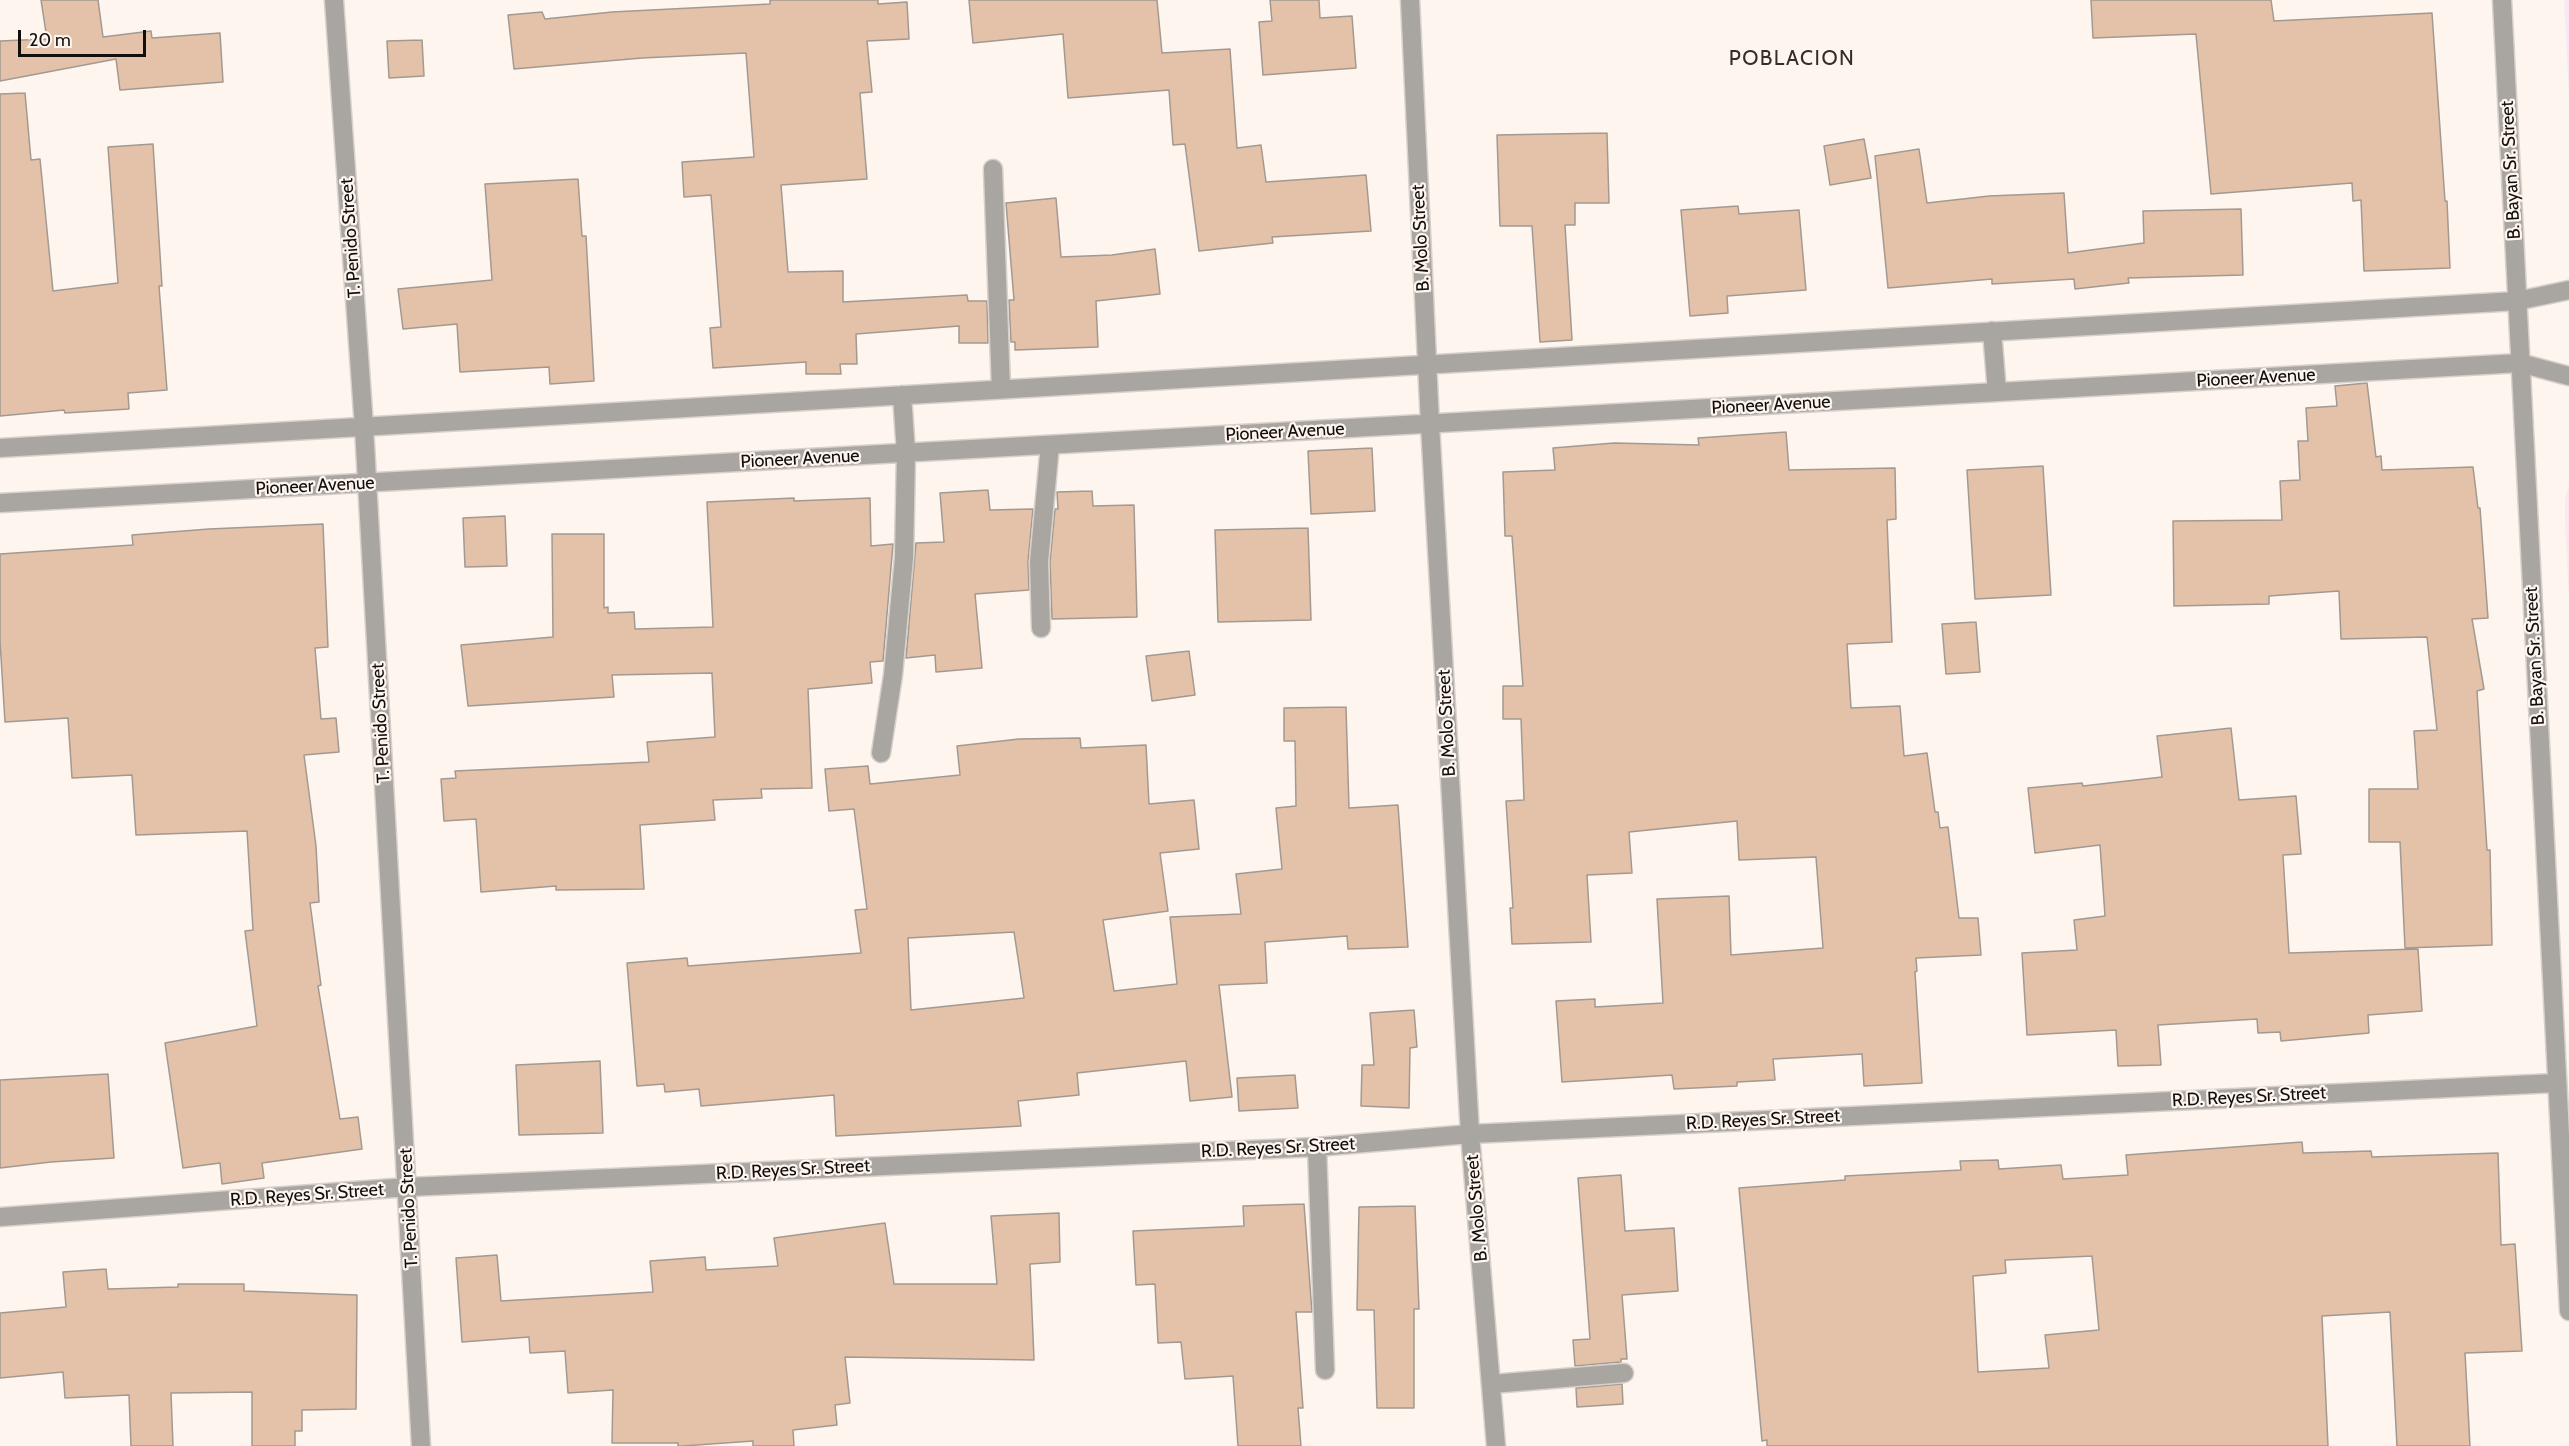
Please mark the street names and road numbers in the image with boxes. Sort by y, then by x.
street label: B. Bayan Sr. Street [2497,100,2525,240]
street label: T. Penido Street [336,177,366,299]
street label: B. Molo Street [1407,184,1435,292]
street label: Pioneer Avenue [2196,364,2316,392]
street label: Pioneer Avenue [1711,391,1831,419]
street label: Pioneer Avenue [1225,418,1345,446]
street label: Pioneer Avenue [740,445,860,473]
street label: Pioneer Avenue [255,472,375,500]
street label: B. Bayan Sr. Street [2521,586,2549,726]
street label: T. Penido Street [367,663,395,783]
street label: B. Molo Street [1433,669,1461,777]
street label: R.D. Reyes Sr. Street [2171,1082,2327,1112]
street label: R.D. Reyes Sr. Street [1685,1105,1841,1135]
street label: R.D. Reyes Sr. Street [1200,1133,1356,1163]
street label: T. Penido Street [395,1148,423,1268]
street label: B. Molo Street [1462,1154,1492,1262]
street label: R.D. Reyes Sr. Street [715,1155,871,1185]
street label: R.D. Reyes Sr. Street [229,1179,385,1211]

